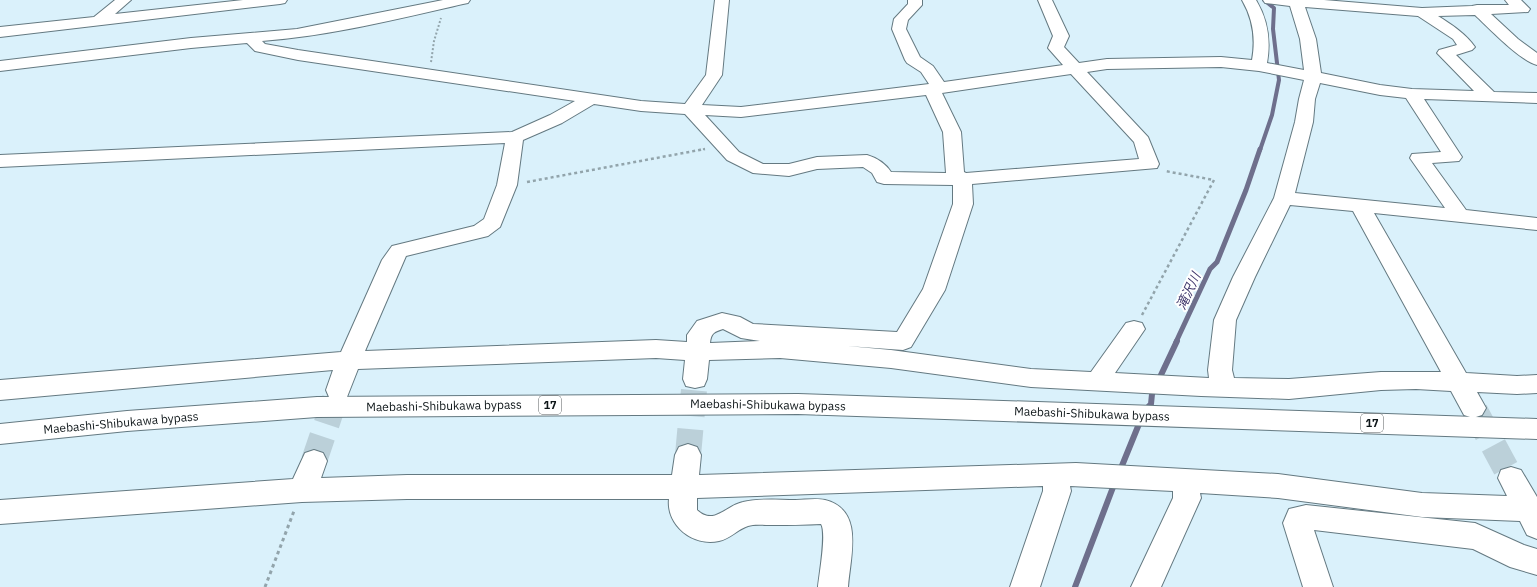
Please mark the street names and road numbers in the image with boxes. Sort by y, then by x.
road number: 17 [539,396,561,414]
street label: Maebashi-Shibukawa bypass [690,396,846,413]
street label: Maebashi-Shibukawa bypass [366,397,522,414]
street label: Maebashi-Shibukawa bypass [1014,403,1170,424]
street label: Maebashi-Shibukawa bypass [43,408,199,437]
road number: 17 [1361,414,1383,432]

